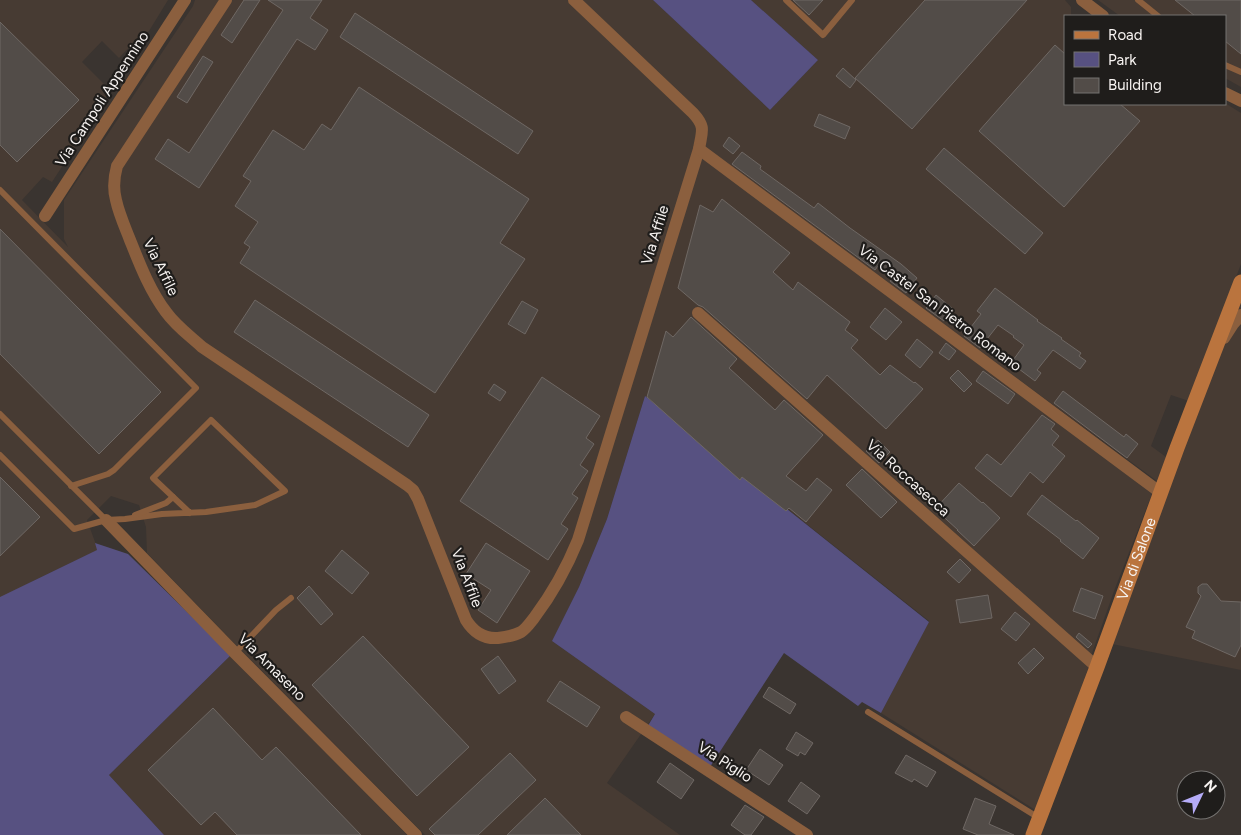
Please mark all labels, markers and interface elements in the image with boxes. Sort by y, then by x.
legend [1064,15,1226,105]
text: Road [1108,26,1143,44]
street label: Via Campoli Appennino [51,28,153,170]
text: Park [1108,51,1137,69]
text: Building [1108,76,1162,94]
street label: Via Affile [637,203,673,267]
street label: Via Affile [139,235,183,299]
street label: Via Castel San Pietro Romano [855,241,1025,375]
street label: Via Roccasecca [862,436,954,520]
street label: Via di Salone [1113,515,1160,603]
street label: Via Affile [448,546,486,610]
street label: Via Amaseno [235,630,310,705]
street label: Via Piglio [694,738,756,787]
north arrow [1176,770,1226,820]
text: N [1200,777,1220,796]

